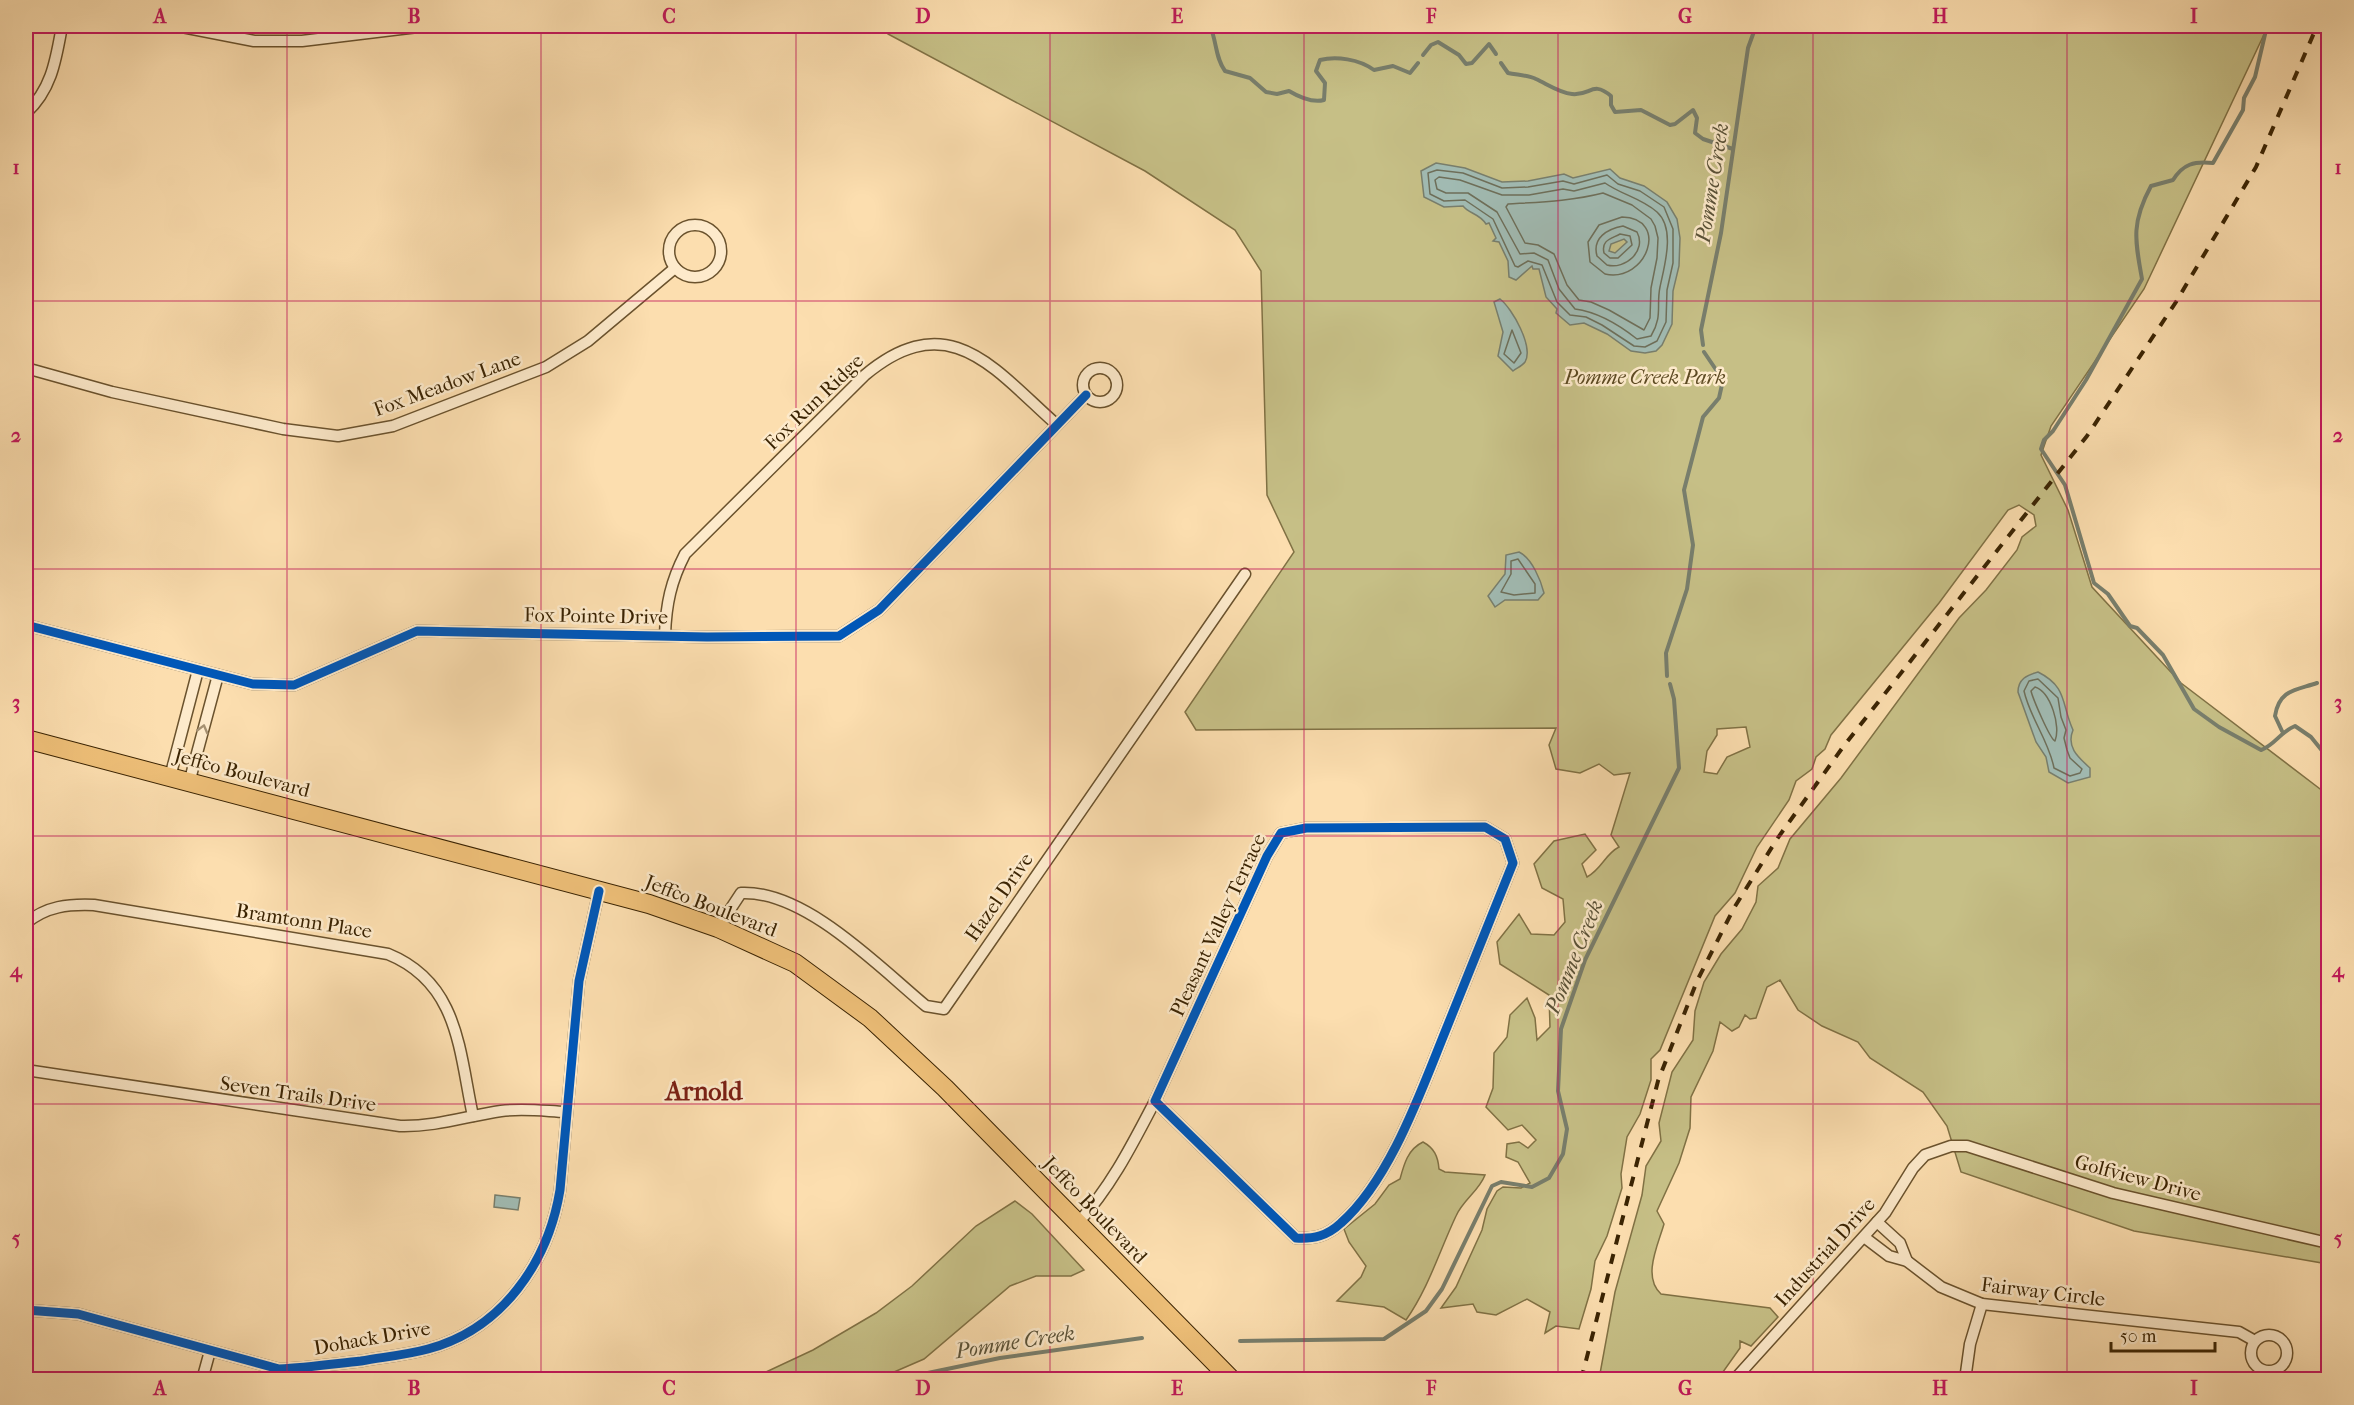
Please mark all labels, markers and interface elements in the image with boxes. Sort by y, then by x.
text: A [152,5,168,28]
text: B [407,5,421,28]
text: C [662,5,676,28]
text: D [915,5,931,28]
text: E [1171,5,1183,28]
text: F [1425,5,1437,28]
text: G [1678,5,1692,28]
text: H [1932,5,1948,28]
text: I [2190,5,2198,28]
water label: Pomme Creek [1691,121,1733,245]
text: 1 [12,156,20,179]
text: 1 [2334,156,2342,179]
street label: Fox Meadow Lane [370,347,524,421]
street label: Fox Run Ridge [760,349,868,455]
park label: Pomme Creek Park [1563,366,1726,389]
text: 2 [11,424,21,447]
text: 2 [2333,424,2343,447]
street label: Fox Pointe Drive [524,603,668,629]
text: 3 [12,691,20,714]
text: 3 [2334,691,2342,714]
one-way arrow [195,724,208,734]
street label: Jeffco Boulevard [170,743,313,802]
street label: Pleasant Valley Terrace [1165,830,1271,1020]
street label: Hazel Drive [960,848,1038,946]
street label: Jeffco Boulevard [640,870,781,942]
water label: Pomme Creek [1540,897,1608,1018]
street label: Bramtonn Place [234,899,374,943]
text: 4 [9,959,23,983]
text: 4 [2331,959,2345,983]
street label: Seven Trails Drive [219,1072,378,1116]
district label: Arnold [663,1076,743,1107]
street label: Jeffco Boulevard [1037,1150,1153,1269]
street label: Golfview Drive [2072,1150,2204,1206]
street label: Industrial Drive [1770,1193,1880,1311]
text: 5 [12,1227,21,1250]
text: 5 [2334,1227,2343,1250]
street label: Fairway Circle [1980,1273,2106,1311]
scale bar [2111,1315,2214,1353]
street label: Dohack Drive [312,1316,432,1360]
water label: Pomme Creek [953,1321,1077,1363]
text: 50 m [2120,1326,2157,1347]
text: A [152,1377,168,1400]
text: B [407,1377,421,1400]
text: C [662,1377,676,1400]
text: D [915,1377,931,1400]
text: E [1171,1377,1183,1400]
text: F [1425,1377,1437,1400]
text: G [1678,1377,1692,1400]
text: H [1932,1377,1948,1400]
text: I [2190,1377,2198,1400]

